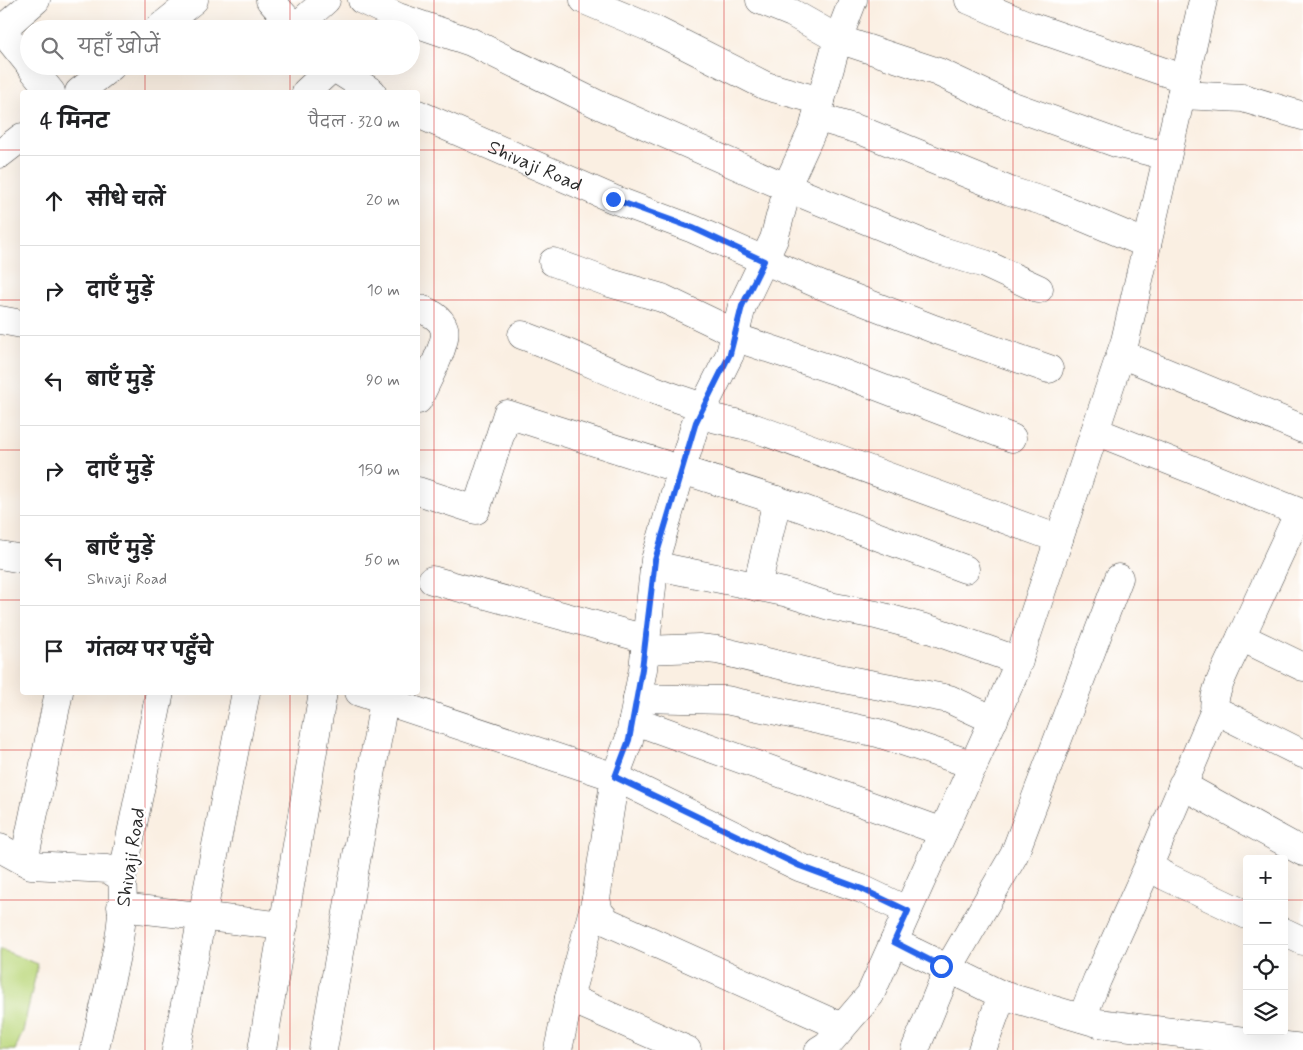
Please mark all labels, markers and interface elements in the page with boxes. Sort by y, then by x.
search box [20,20,420,75]
icon: search [38,34,66,62]
text: यहाँ खोजें [78,35,160,60]
text: 4 मिनट [40,108,109,136]
text: पैदल · 320 m [308,112,400,133]
street label: Shivaji Road [483,134,586,199]
icon: ahead [40,187,68,215]
text: सीधे चलें [87,188,165,213]
route end [602,188,625,211]
text: 20 m [366,190,400,211]
icon: right [40,277,68,305]
text: दाएँ मुड़ें [87,278,153,303]
text: 10 m [367,280,400,301]
icon: left [40,367,68,395]
text: बाएँ मुड़ें [87,368,154,393]
text: 90 m [366,370,400,391]
icon: right [40,457,68,485]
text: दाएँ मुड़ें [87,458,153,483]
text: 150 m [358,460,400,481]
text: बाएँ मुड़ें [87,537,154,562]
icon: left [40,547,68,575]
text: 50 m [364,550,400,571]
text: Shivaji Road [87,569,167,590]
icon: arrive [40,637,68,665]
text: गंतव्य पर पहुँचे [87,638,213,663]
street label: Shivaji Road [110,806,153,909]
map controls [1243,855,1288,1035]
button: + [1243,855,1288,900]
button: − [1243,900,1288,945]
button: locate [1243,945,1288,990]
route start [930,955,953,978]
button: layers [1243,990,1288,1035]

